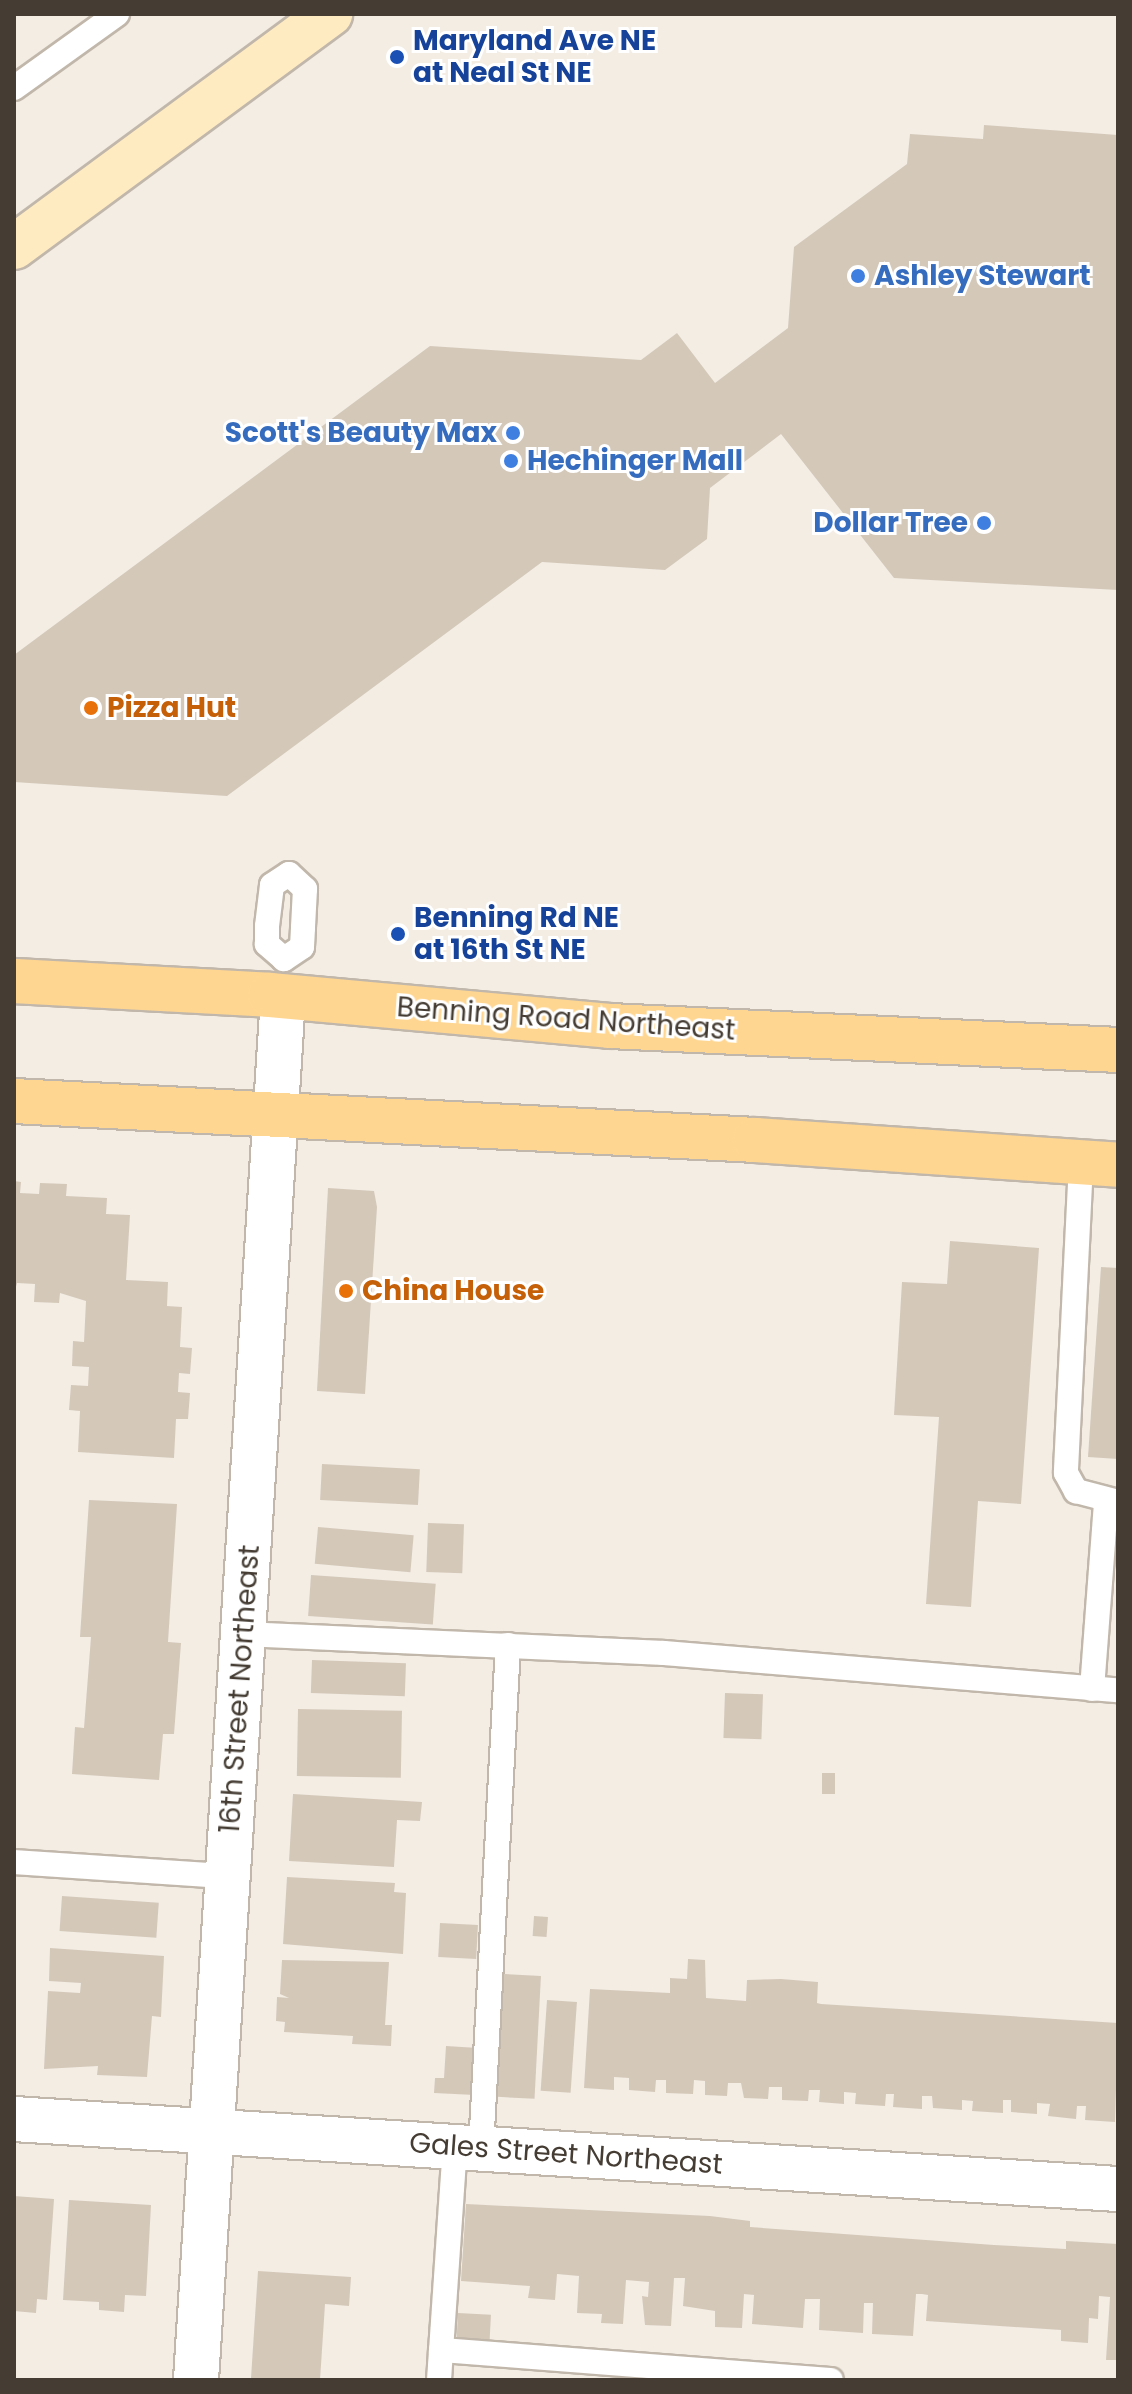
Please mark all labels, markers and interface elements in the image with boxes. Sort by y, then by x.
place label: Maryland Ave NE at Neal St NE [413,24,656,90]
marker: Maryland Ave NE at Neal St NE [388,48,406,66]
place label: Ashley Stewart [874,259,1091,293]
marker: Ashley Stewart [849,267,867,285]
place label: Scott's Beauty Max [225,416,497,450]
marker: Scott's Beauty Max [504,424,522,442]
place label: Hechinger Mall [527,444,743,478]
marker: Hechinger Mall [502,452,520,470]
place label: Dollar Tree [813,506,968,540]
marker: Dollar Tree [975,514,993,532]
place label: Pizza Hut [107,691,236,725]
marker: Pizza Hut [82,699,100,717]
place label: Benning Rd NE at 16th St NE [414,901,619,967]
marker: Benning Rd NE at 16th St NE [389,925,407,943]
street label: Benning Road Northeast [396,990,736,1048]
place label: China House [362,1274,544,1308]
marker: China House [337,1282,355,1300]
street label: 16th Street Northeast [213,1544,267,1834]
street label: Gales Street Northeast [408,2126,724,2182]

